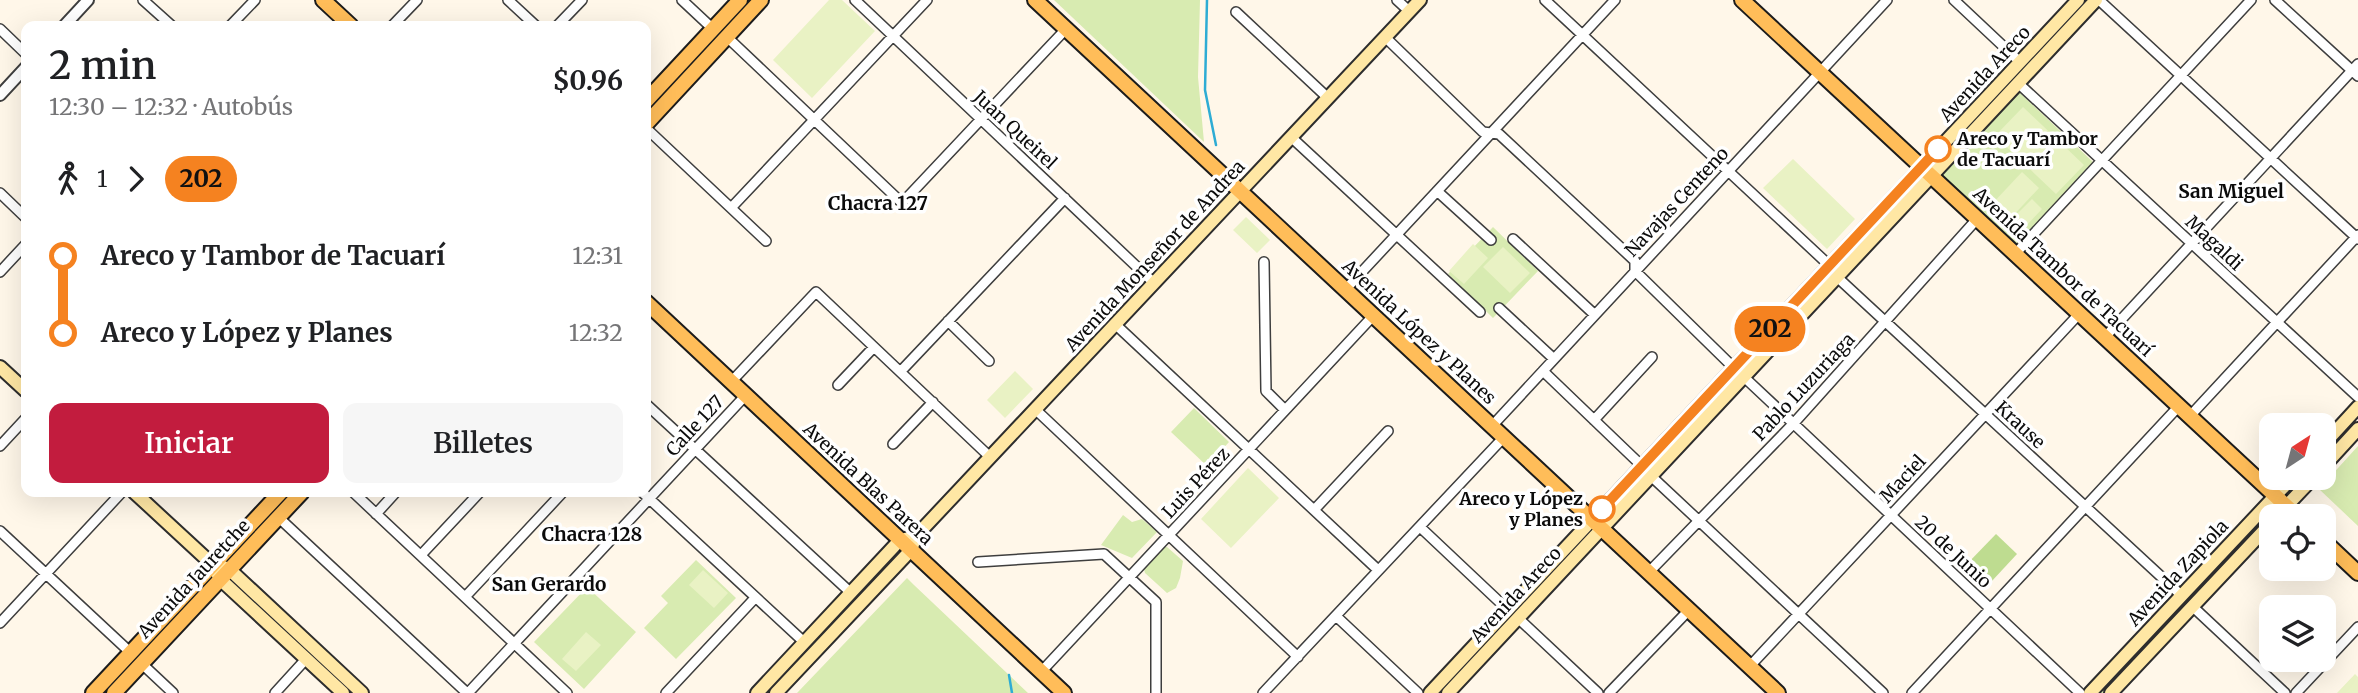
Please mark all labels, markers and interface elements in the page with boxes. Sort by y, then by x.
street label: Avenida Areco [1934,21,2035,127]
text: 2 min [49,42,156,89]
text: $0.96 [553,64,623,97]
street label: Juan Queirel [968,85,1062,174]
text: 12:30 – 12:32 · Autobús [49,92,293,121]
place label: Areco y Tambor de Tacuarí [1956,127,2098,171]
marker: Areco y Tambor de Tacuarí [1925,136,1951,162]
street label: Navajas Centeno [1620,142,1733,261]
street label: Avenida Monseñor de Andrea [1059,155,1250,357]
icon: walk [49,160,87,198]
icon: forward [117,160,155,198]
text: 202 [179,163,223,194]
text: 1 [97,164,107,193]
district label: San Miguel [2178,179,2284,203]
street label: Avenida Tambor de Tacuarí [1968,181,2159,362]
district label: Chacra 127 [828,191,928,215]
street label: Magaldi [2181,210,2248,275]
text: Areco y Tambor de Tacuarí [101,239,445,272]
text: 12:31 [572,241,623,270]
street label: Avenida López y Planes [1337,254,1501,409]
line badge: 202 [1730,306,1810,352]
text: 202 [1748,313,1792,344]
text: Areco y López y Planes [101,316,393,349]
text: 12:32 [569,318,623,347]
street label: Pablo Luzuriaga [1748,328,1860,445]
street label: Calle 127 [661,390,729,461]
street label: Krause [1991,396,2050,453]
button: Iniciar [49,403,329,483]
button: Billetes [343,403,623,483]
north arrow [2259,413,2336,490]
map controls [2259,413,2336,672]
street label: Avenida Blas Parera [798,417,938,550]
street label: Luis Pérez [1157,442,1234,523]
street label: Maciel [1875,450,1931,507]
place label: Areco y López y Planes [1458,487,1583,531]
marker: Areco y López y Planes [1589,496,1615,522]
button: locate [2259,504,2336,581]
street label: 20 de Junio [1910,510,1996,593]
street label: Avenida Jauretche [132,514,255,644]
street label: Avenida Zapiola [2122,514,2233,631]
district label: Chacra 128 [542,522,642,546]
street label: Avenida Areco [1465,542,1566,648]
district label: San Gerardo [492,572,606,596]
button: layers [2259,595,2336,672]

